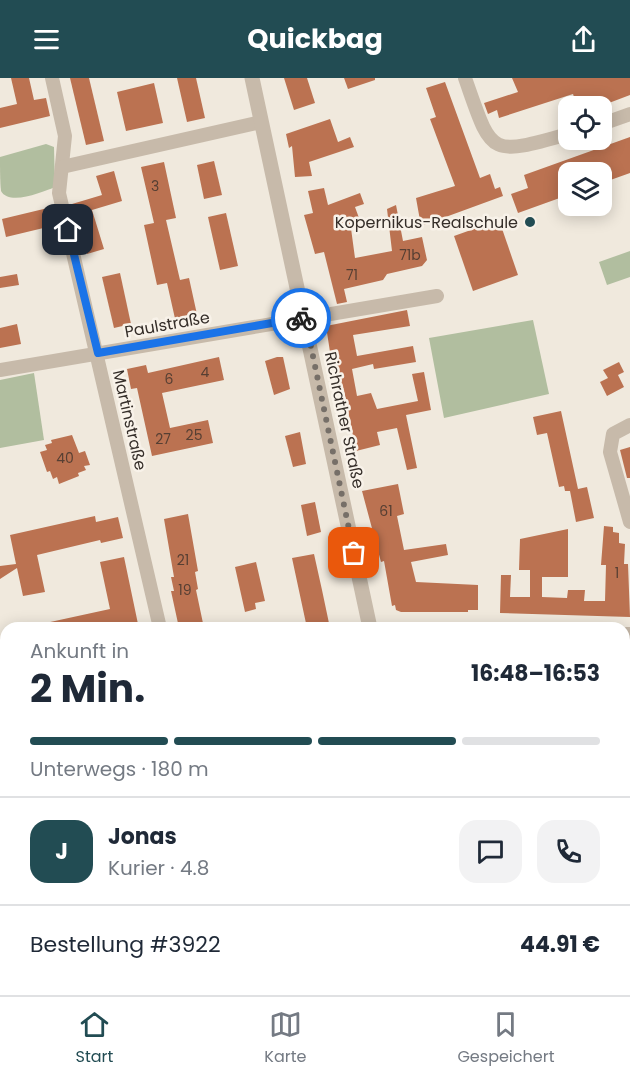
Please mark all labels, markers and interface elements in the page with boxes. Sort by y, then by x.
text: Quickbag [247,20,383,57]
icon: menu [30,23,63,56]
icon: share [567,23,600,56]
map controls [558,96,612,216]
button: locate [558,96,612,150]
button: layers [558,162,612,216]
house number: 3 [151,176,159,196]
pin [42,204,93,255]
place label: Kopernikus-Realschule [335,211,518,234]
icon: home [51,213,84,246]
marker: Kopernikus-Realschule [523,215,537,229]
house number: 71b [399,245,421,265]
house number: 71 [346,265,358,285]
courier [271,288,331,348]
icon: bike [285,302,318,335]
street label: Paulstraße [123,306,212,343]
street label: Richrather Straße [319,350,370,491]
house number: 4 [201,362,210,382]
street label: Martinstraße [107,368,152,473]
house number: 6 [165,369,174,389]
house number: 25 [186,425,202,445]
house number: 27 [155,429,171,449]
house number: 40 [56,448,74,468]
house number: 61 [379,501,393,521]
pin [328,527,379,578]
icon: bag [337,536,370,569]
house number: 21 [177,550,189,570]
house number: 1 [615,563,619,583]
house number: 19 [178,580,192,600]
text: Ankunft in [30,637,129,665]
text: 16:48–16:53 [471,658,600,689]
text: 2 Min. [30,661,145,716]
text: Unterwegs · 180 m [30,755,209,783]
button: chat [459,820,522,883]
button: phone [537,820,600,883]
text: Jonas [108,821,177,852]
text: J [55,836,68,867]
text: Kurier · 4.8 [108,854,209,882]
text: Bestellung #3922 [30,929,221,960]
text: 44.91 € [520,929,600,960]
tab: Start [75,1008,113,1069]
tab: Karte [264,1008,306,1069]
tab: Gespeichert [457,1008,554,1069]

